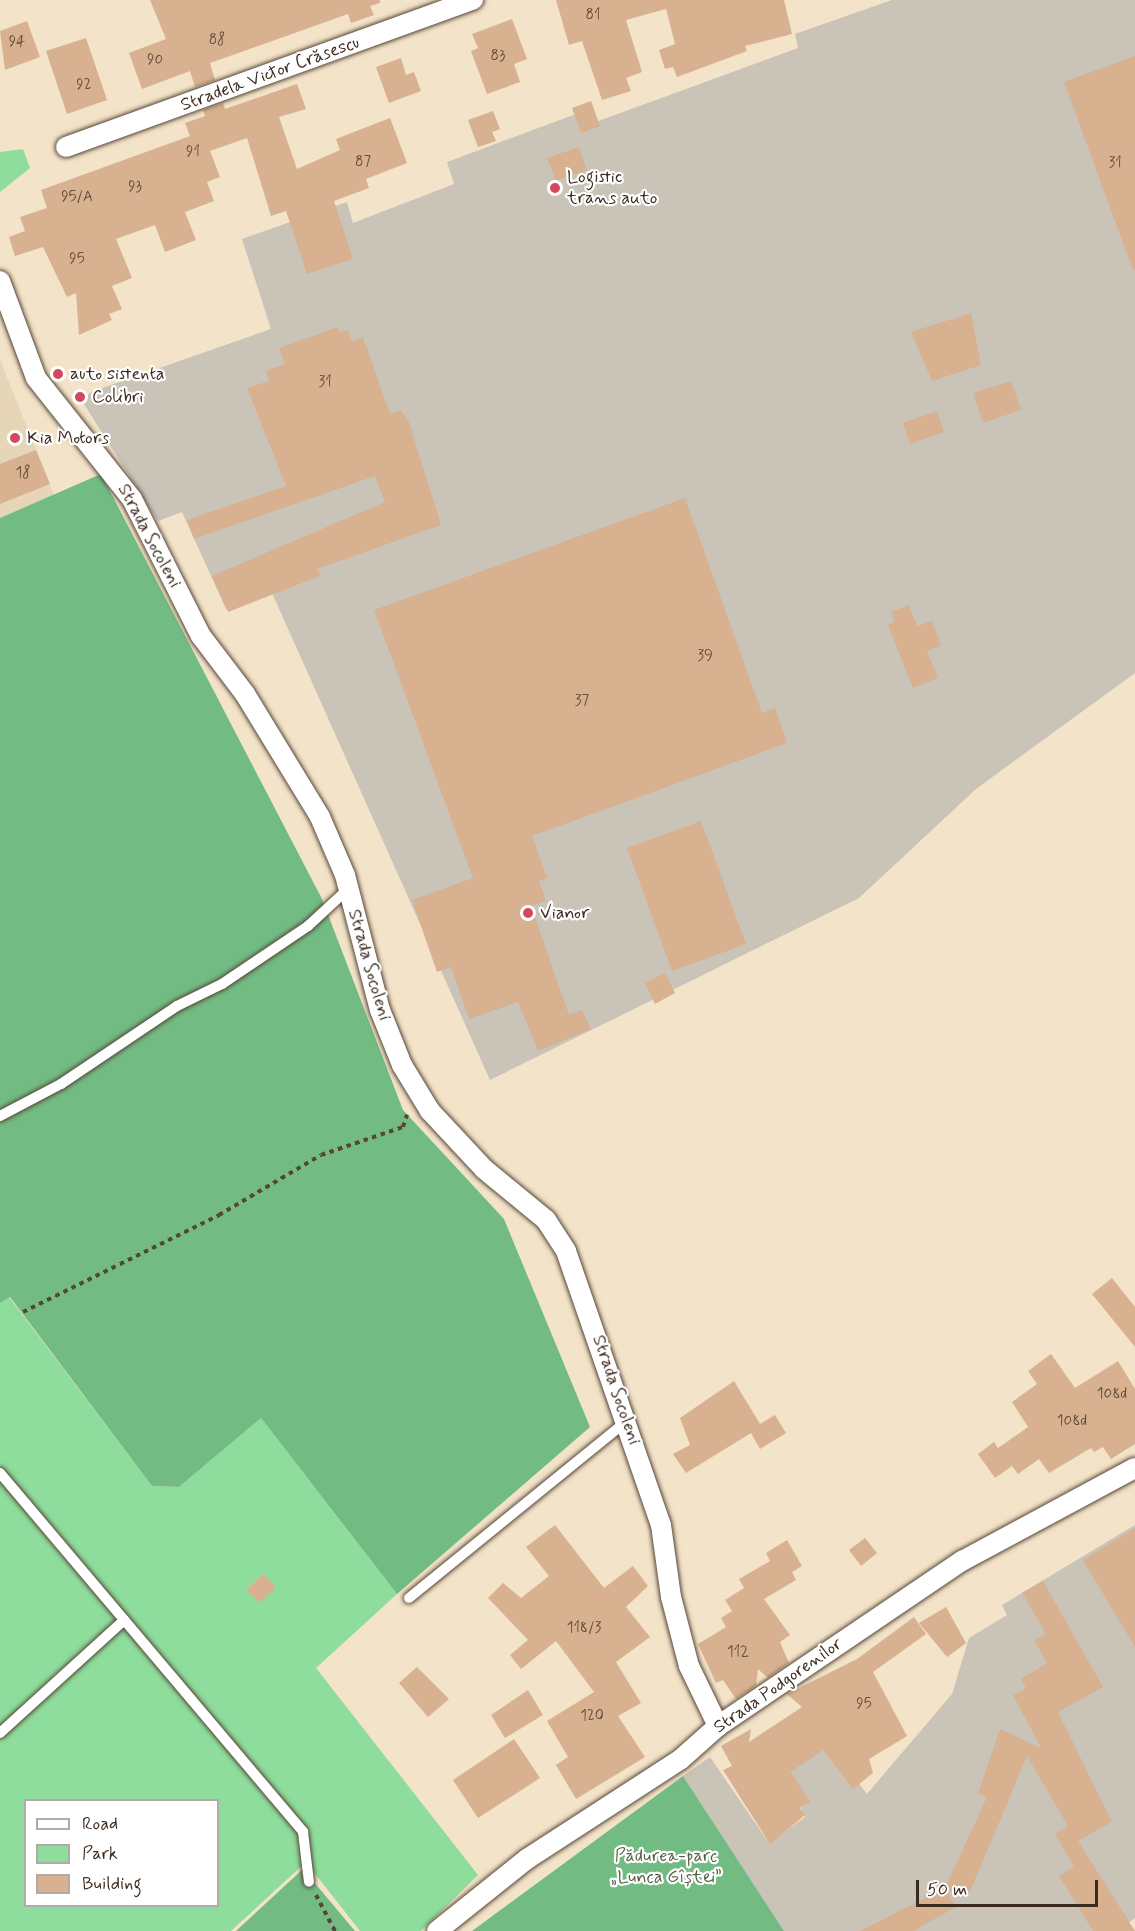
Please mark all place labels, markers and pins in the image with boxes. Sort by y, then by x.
place label: Logistic trans auto [567,167,653,210]
marker: Logistic trans auto [548,181,562,195]
place label: auto sistenta [70,363,165,385]
marker: auto sistenta [51,367,65,381]
place label: Colibri [92,386,143,408]
marker: Colibri [73,390,87,404]
place label: Kia Motors [27,427,109,449]
marker: Kia Motors [8,431,22,445]
place label: Vianor [540,902,589,924]
marker: Vianor [521,906,535,920]

